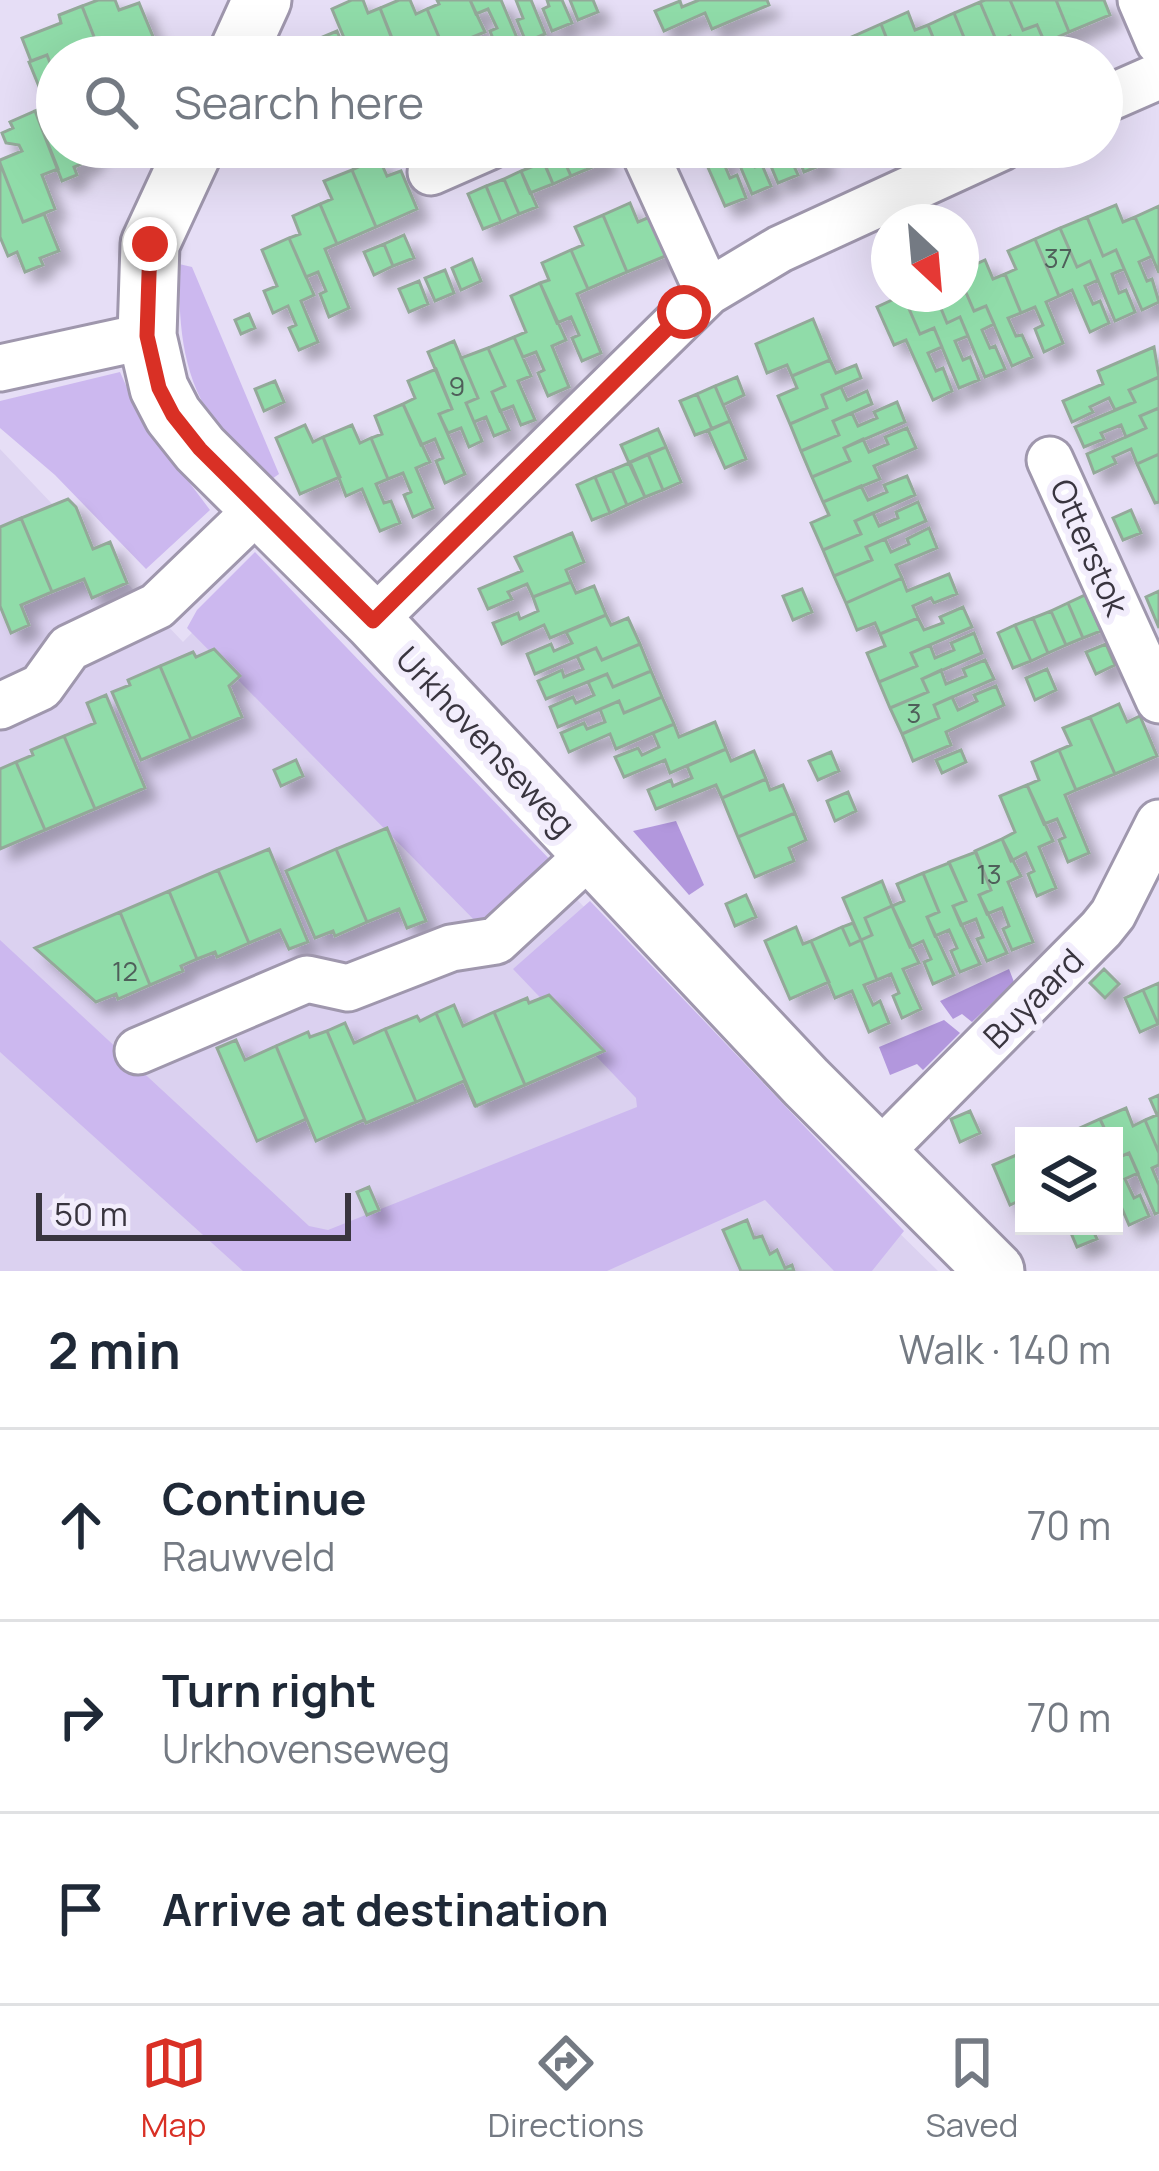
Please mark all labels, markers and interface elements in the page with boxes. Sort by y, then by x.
search box [36,36,1123,168]
icon: search [78,69,144,135]
text: Search here [174,71,424,133]
north arrow [871,204,979,312]
route end [123,217,177,271]
house number: 37 [1044,239,1072,276]
route start [657,285,711,339]
house number: 9 [449,367,465,404]
street label: Otterstok [1040,472,1141,624]
street label: Urkhovenseweg [386,636,586,846]
house number: 3 [907,694,921,731]
house number: 13 [976,855,1002,892]
street label: Buyaard [973,938,1093,1058]
house number: 12 [112,952,138,989]
map controls [1015,1127,1123,1235]
button: layers [1015,1127,1123,1235]
scale bar [36,1187,351,1240]
text: 50 m [54,1191,128,1236]
text: 2 min [48,1315,181,1384]
text: Walk · 140 m [899,1322,1111,1376]
text: Continue [162,1467,367,1529]
icon: ahead [48,1492,114,1558]
text: 70 m [1027,1498,1111,1552]
text: Rauwveld [162,1529,335,1583]
text: Turn right [162,1659,376,1721]
icon: right [48,1684,114,1750]
text: 70 m [1027,1690,1111,1744]
text: Urkhovenseweg [162,1721,450,1775]
icon: arrive [48,1876,114,1942]
text: Arrive at destination [162,1878,609,1940]
tab: Map [141,2030,207,2147]
tab: Directions [488,2030,644,2147]
tab: Saved [925,2030,1018,2147]

